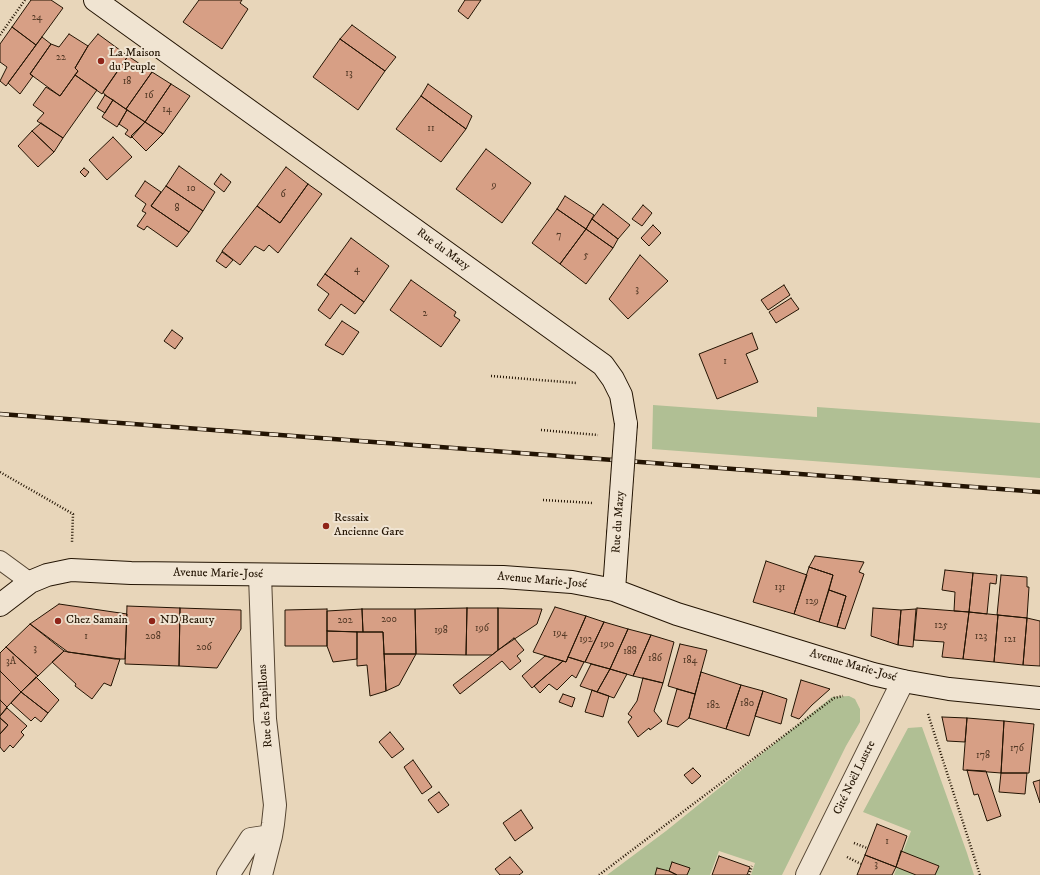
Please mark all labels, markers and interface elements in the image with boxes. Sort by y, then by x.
house number: 24 [32,12,42,24]
place label: La Maison du Peuple [109,47,161,75]
house number: 22 [56,52,66,64]
marker: La Maison du Peuple [96,56,106,66]
house number: 13 [345,68,353,80]
house number: 18 [123,76,131,88]
house number: 16 [145,90,153,102]
house number: 14 [162,104,172,116]
house number: 11 [427,123,435,135]
house number: 9 [492,180,496,192]
house number: 10 [186,183,196,195]
house number: 6 [280,189,286,201]
house number: 8 [174,203,180,215]
street label: Rue du Mazy [413,226,473,274]
house number: 7 [556,230,562,242]
house number: 5 [584,250,588,262]
house number: 4 [354,264,360,276]
house number: 3 [635,284,639,296]
house number: 2 [423,308,427,320]
house number: 1 [723,356,727,368]
street label: Rue du Mazy [610,490,628,554]
place label: Ressaix Ancienne Gare [334,512,404,540]
marker: Ressaix Ancienne Gare [321,521,331,531]
street label: Avenue Marie-José [173,566,263,582]
street label: Avenue Marie-José [497,570,587,592]
house number: 131 [774,582,786,594]
house number: 129 [805,596,819,608]
place label: Chez Samain [66,614,128,628]
place label: ND Beauty [160,614,214,628]
house number: 200 [381,614,397,626]
house number: 202 [337,615,353,627]
marker: Chez Samain [53,616,63,626]
marker: ND Beauty [147,616,157,626]
house number: 125 [934,620,948,632]
house number: 196 [475,623,489,635]
house number: 198 [434,625,448,637]
house number: 194 [553,628,567,640]
house number: 1 [84,631,88,643]
house number: 208 [145,631,161,643]
house number: 123 [975,631,987,643]
house number: 192 [579,634,593,646]
house number: 121 [1004,634,1016,646]
house number: 190 [600,639,614,651]
house number: 206 [196,642,212,654]
house number: 3 [33,643,37,655]
house number: 188 [623,646,637,658]
street label: Avenue Marie-José [808,647,898,685]
house number: 186 [648,653,662,665]
house number: 184 [683,655,697,667]
house number: 3A [6,656,16,668]
street label: Rue des Papillons [256,664,276,748]
house number: 180 [740,698,754,710]
house number: 182 [706,700,720,712]
street label: Cité Noël Lustre [831,739,879,817]
house number: 176 [1010,743,1024,755]
house number: 178 [976,750,990,762]
house number: 1 [885,836,889,848]
house number: 3 [874,859,878,871]

